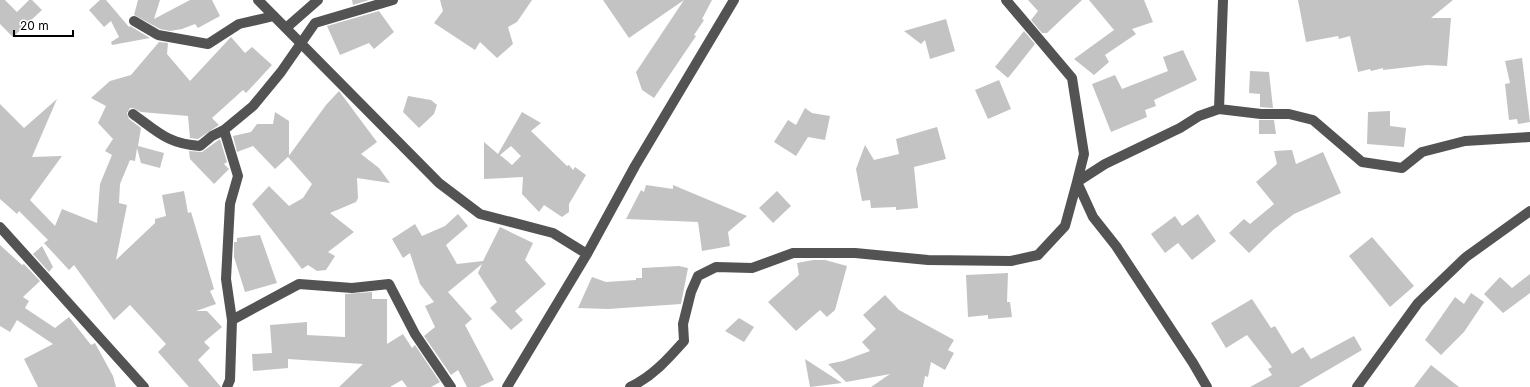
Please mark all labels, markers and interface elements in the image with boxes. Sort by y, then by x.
scale bar [14,12,73,38]
text: 20 m [20,18,49,33]

